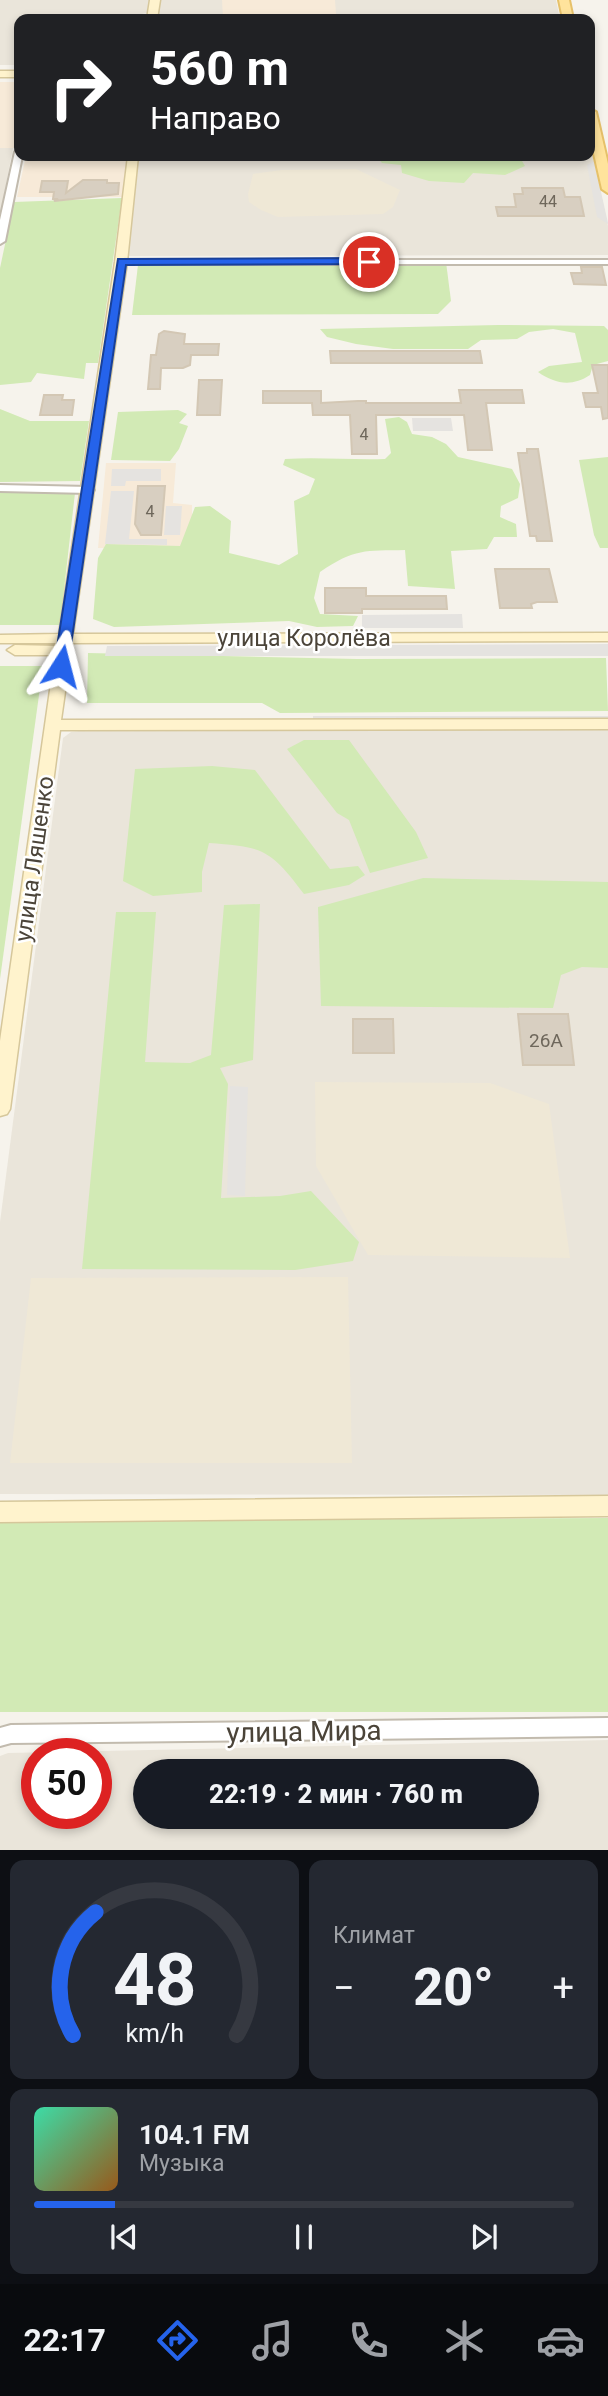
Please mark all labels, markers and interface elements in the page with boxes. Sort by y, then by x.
text: 560 m [150,40,289,97]
icon: right [35,42,126,133]
text: Направо [150,99,281,137]
house number: 44 [539,192,557,211]
pin [339,232,399,292]
icon: arrive [350,243,388,281]
house number: 4 [360,425,369,444]
house number: 4 [146,502,155,521]
street label: улица Королёва [217,625,391,652]
position arrow [24,629,98,703]
street label: улица Ляшенко [9,774,59,944]
house number: 26А [529,1029,563,1052]
street label: улица Мира [226,1714,382,1749]
speed limit sign: 50 [21,1738,112,1829]
text: 22:19 · 2 мин · 760 m [209,1779,463,1809]
text: Климат [333,1922,415,1949]
text: 48 [113,1938,196,2024]
text: 20° [413,1957,494,2018]
text: − [333,1966,355,2010]
text: + [552,1966,574,2010]
text: km/h [125,2019,184,2048]
text: 104.1 FM [139,2120,250,2150]
text: Музыка [139,2150,224,2177]
icon: previous [105,2218,143,2256]
icon: pause [285,2218,323,2256]
icon: next [465,2218,503,2256]
icon: directions [153,2316,202,2365]
icon: music [248,2316,297,2365]
icon: phone [344,2316,393,2365]
icon: climate [440,2316,489,2365]
icon: car [536,2316,585,2365]
text: 22:17 [23,2321,106,2359]

